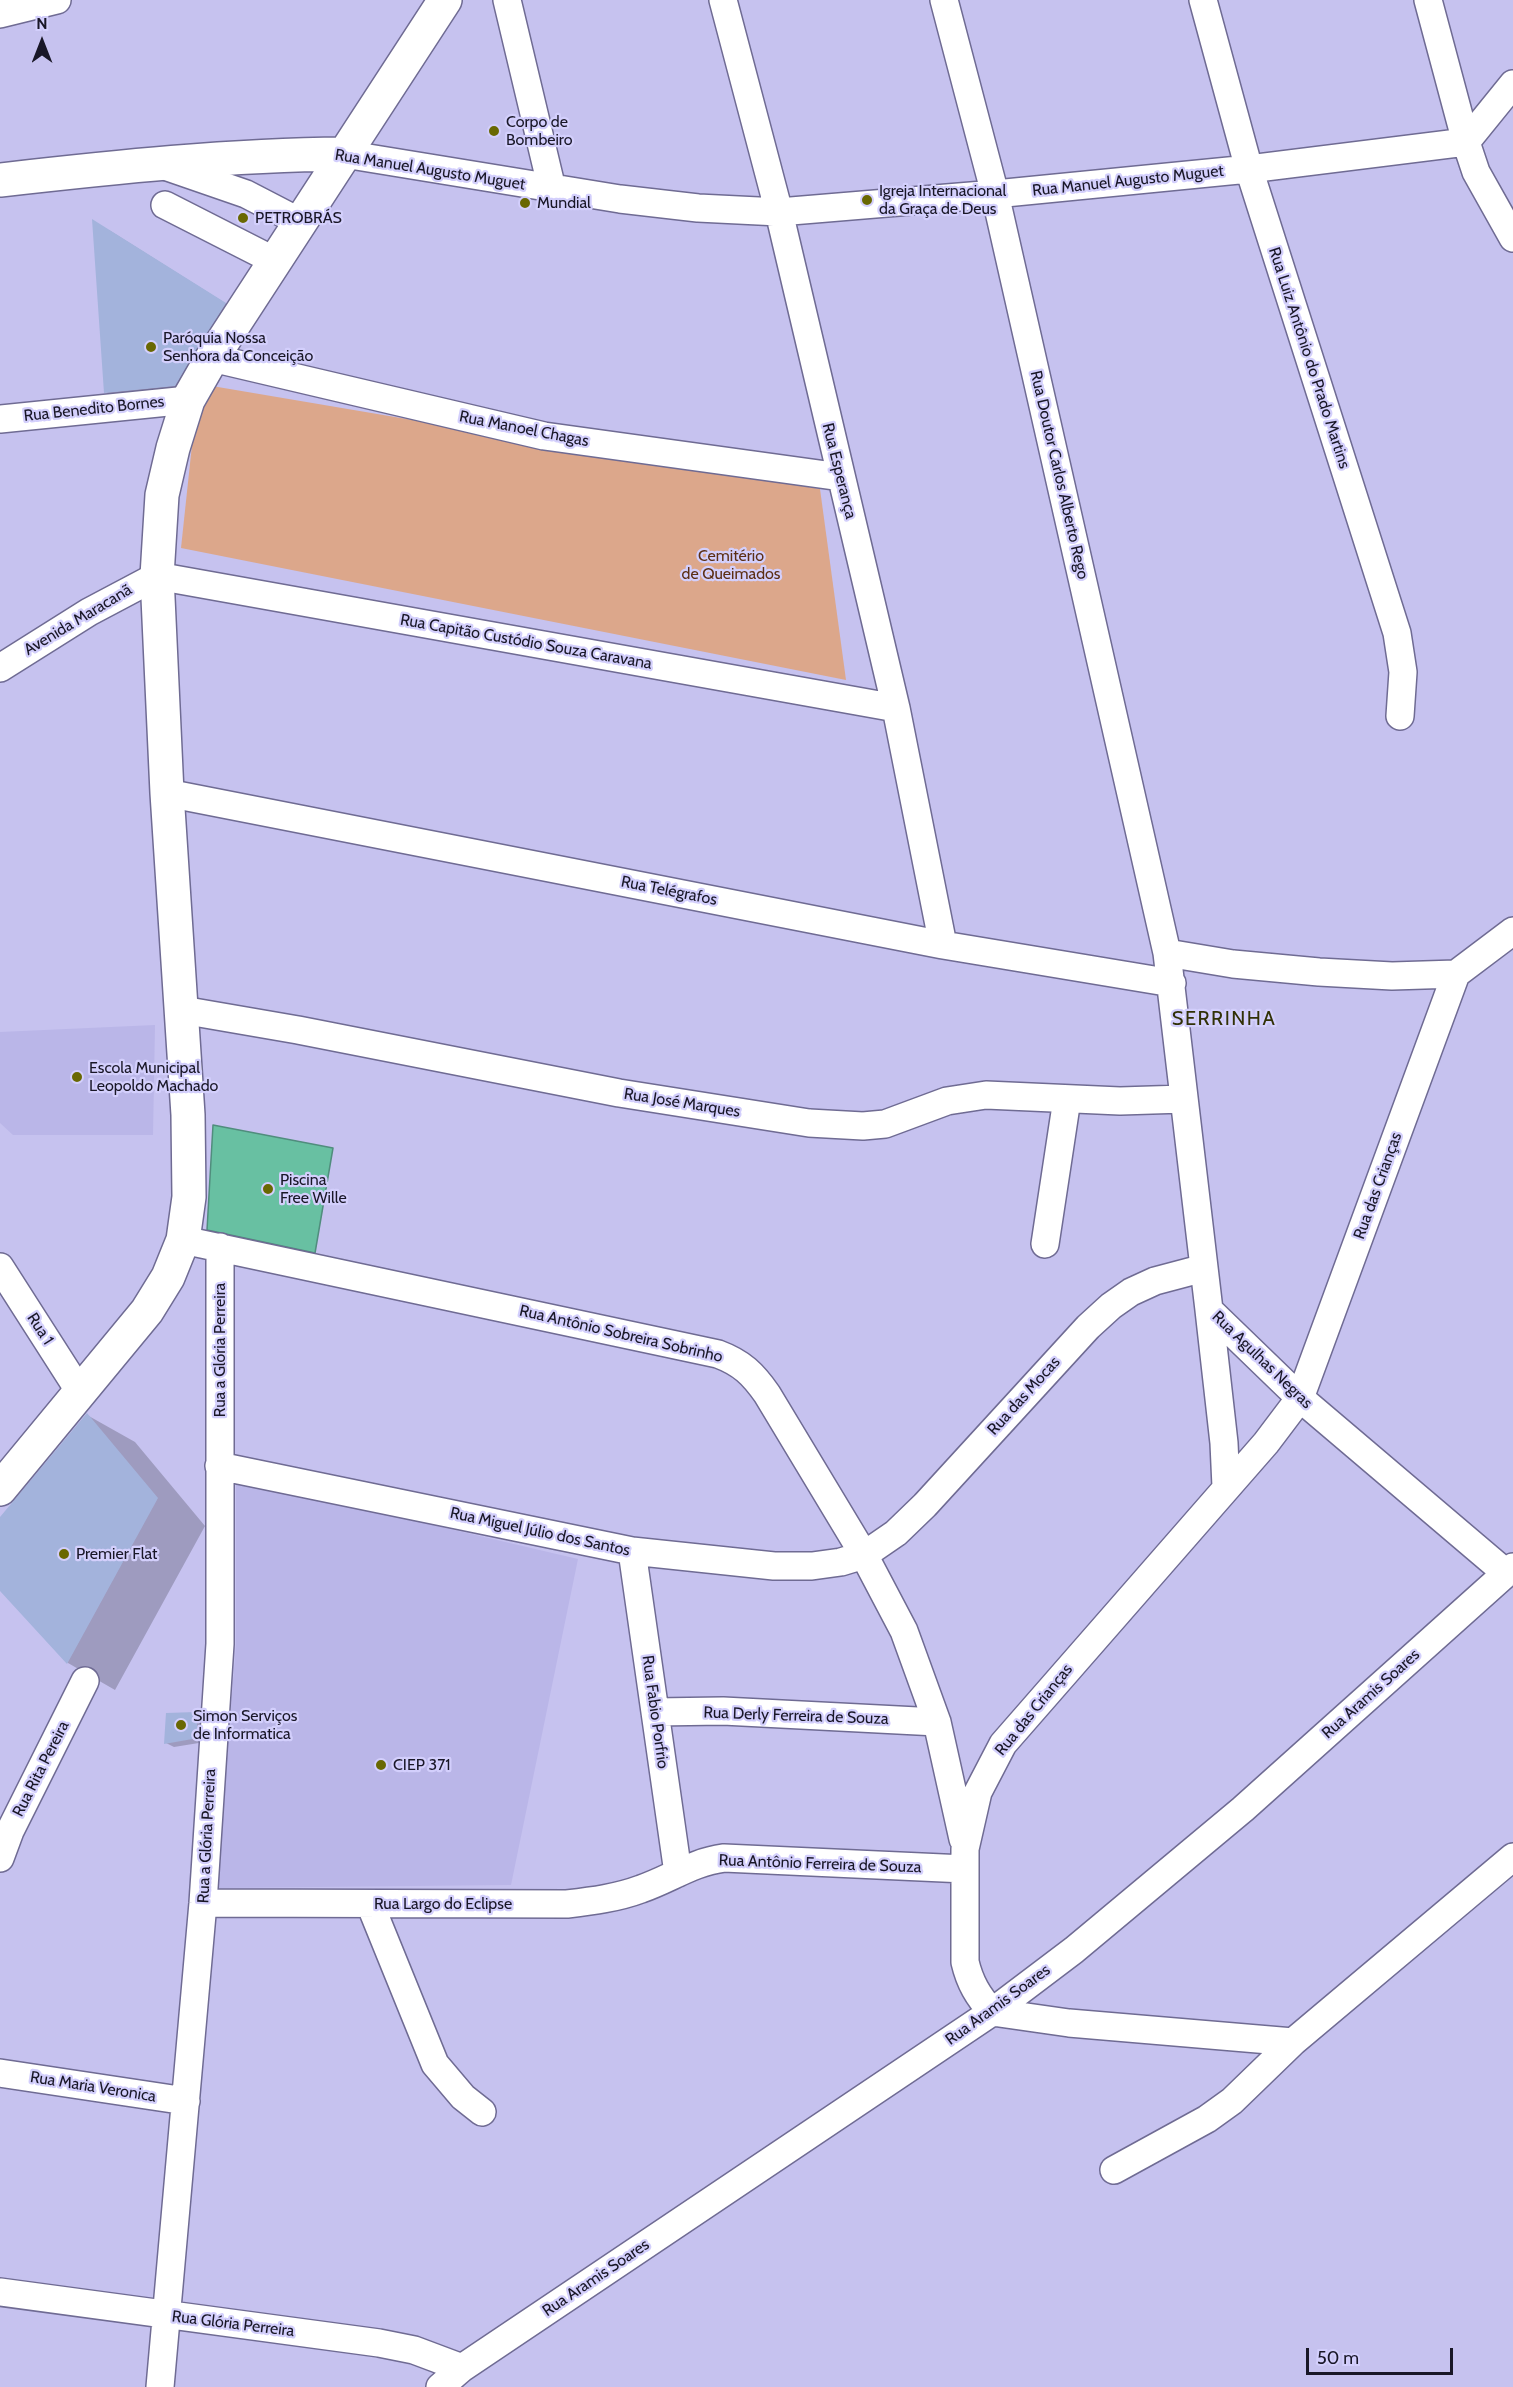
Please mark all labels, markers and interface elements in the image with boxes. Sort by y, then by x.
north arrow [12,12,72,72]
text: N [36,14,48,33]
place label: Corpo de Bombeiro [506,112,572,150]
marker: Corpo de Bombeiro [487,124,501,138]
street label: Rua Manuel Augusto Muguet [333,145,527,195]
street label: Rua Manuel Augusto Muguet [1031,161,1225,201]
place label: Igreja Internacional da Graça de Deus [879,181,1006,219]
place label: Mundial [537,193,591,213]
marker: Igreja Internacional da Graça de Deus [860,193,874,207]
marker: Mundial [518,196,532,210]
place label: PETROBRÁS [255,208,342,228]
marker: PETROBRÁS [236,211,250,225]
street label: Rua Luiz Antônio do Prado Martins [1264,245,1354,471]
place label: Paróquia Nossa Senhora da Conceição [163,328,313,366]
marker: Paróquia Nossa Senhora da Conceição [144,340,158,354]
street label: Rua Doutor Carlos Alberto Rego [1026,369,1092,581]
street label: Rua Benedito Bornes [23,392,165,426]
street label: Rua Manoel Chagas [458,407,590,451]
street label: Rua Esperança [818,421,860,521]
park label: Cemitério de Queimados [682,546,780,584]
street label: Avenida Maracanã [21,580,135,660]
street label: Rua Capitão Custódio Souza Caravana [399,610,653,674]
street label: Rua Telégrafos [619,872,719,910]
district label: SERRINHA [1172,1007,1276,1031]
place label: Escola Municipal Leopoldo Machado [89,1058,218,1096]
marker: Escola Municipal Leopoldo Machado [70,1070,84,1084]
street label: Rua José Marques [622,1084,742,1122]
street label: Rua das Crianças [1350,1130,1406,1242]
place label: Piscina Free Wille [280,1170,347,1208]
marker: Piscina Free Wille [261,1182,275,1196]
street label: Rua a Glória Perreira [210,1283,230,1417]
street label: Rua Antônio Sobreira Sobrinho [517,1301,725,1367]
street label: Rua Agulhas Negras [1208,1307,1316,1413]
street label: Rua 1 [23,1309,57,1349]
street label: Rua das Mocas [984,1353,1064,1439]
street label: Rua Miguel Júlio dos Santos [448,1504,632,1560]
place label: Premier Flat [76,1544,157,1564]
marker: Premier Flat [57,1547,71,1561]
street label: Rua Aramis Soares [1318,1645,1424,1743]
street label: Rua Fabio Porfrio [638,1654,672,1770]
street label: Rua das Crianças [991,1660,1077,1760]
street label: Rua Derly Ferreira de Souza [703,1703,889,1729]
place label: Simon Serviços de Informatica [193,1706,297,1744]
street label: Rua Rita Pereira [9,1718,73,1820]
marker: Simon Serviços de Informatica [174,1718,188,1732]
place label: CIEP 371 [393,1755,450,1775]
marker: CIEP 371 [374,1758,388,1772]
street label: Rua a Glória Perreira [194,1768,220,1904]
street label: Rua Antônio Ferreira de Souza [718,1851,922,1877]
street label: Rua Largo do Eclipse [374,1894,512,1914]
street label: Rua Aramis Soares [942,1961,1054,2049]
street label: Rua Maria Veronica [29,2068,157,2106]
street label: Rua Aramis Soares [539,2235,653,2321]
street label: Rua Glória Perreira [171,2307,295,2341]
scale bar [1309,2336,1456,2374]
text: 50 m [1317,2347,1359,2369]

